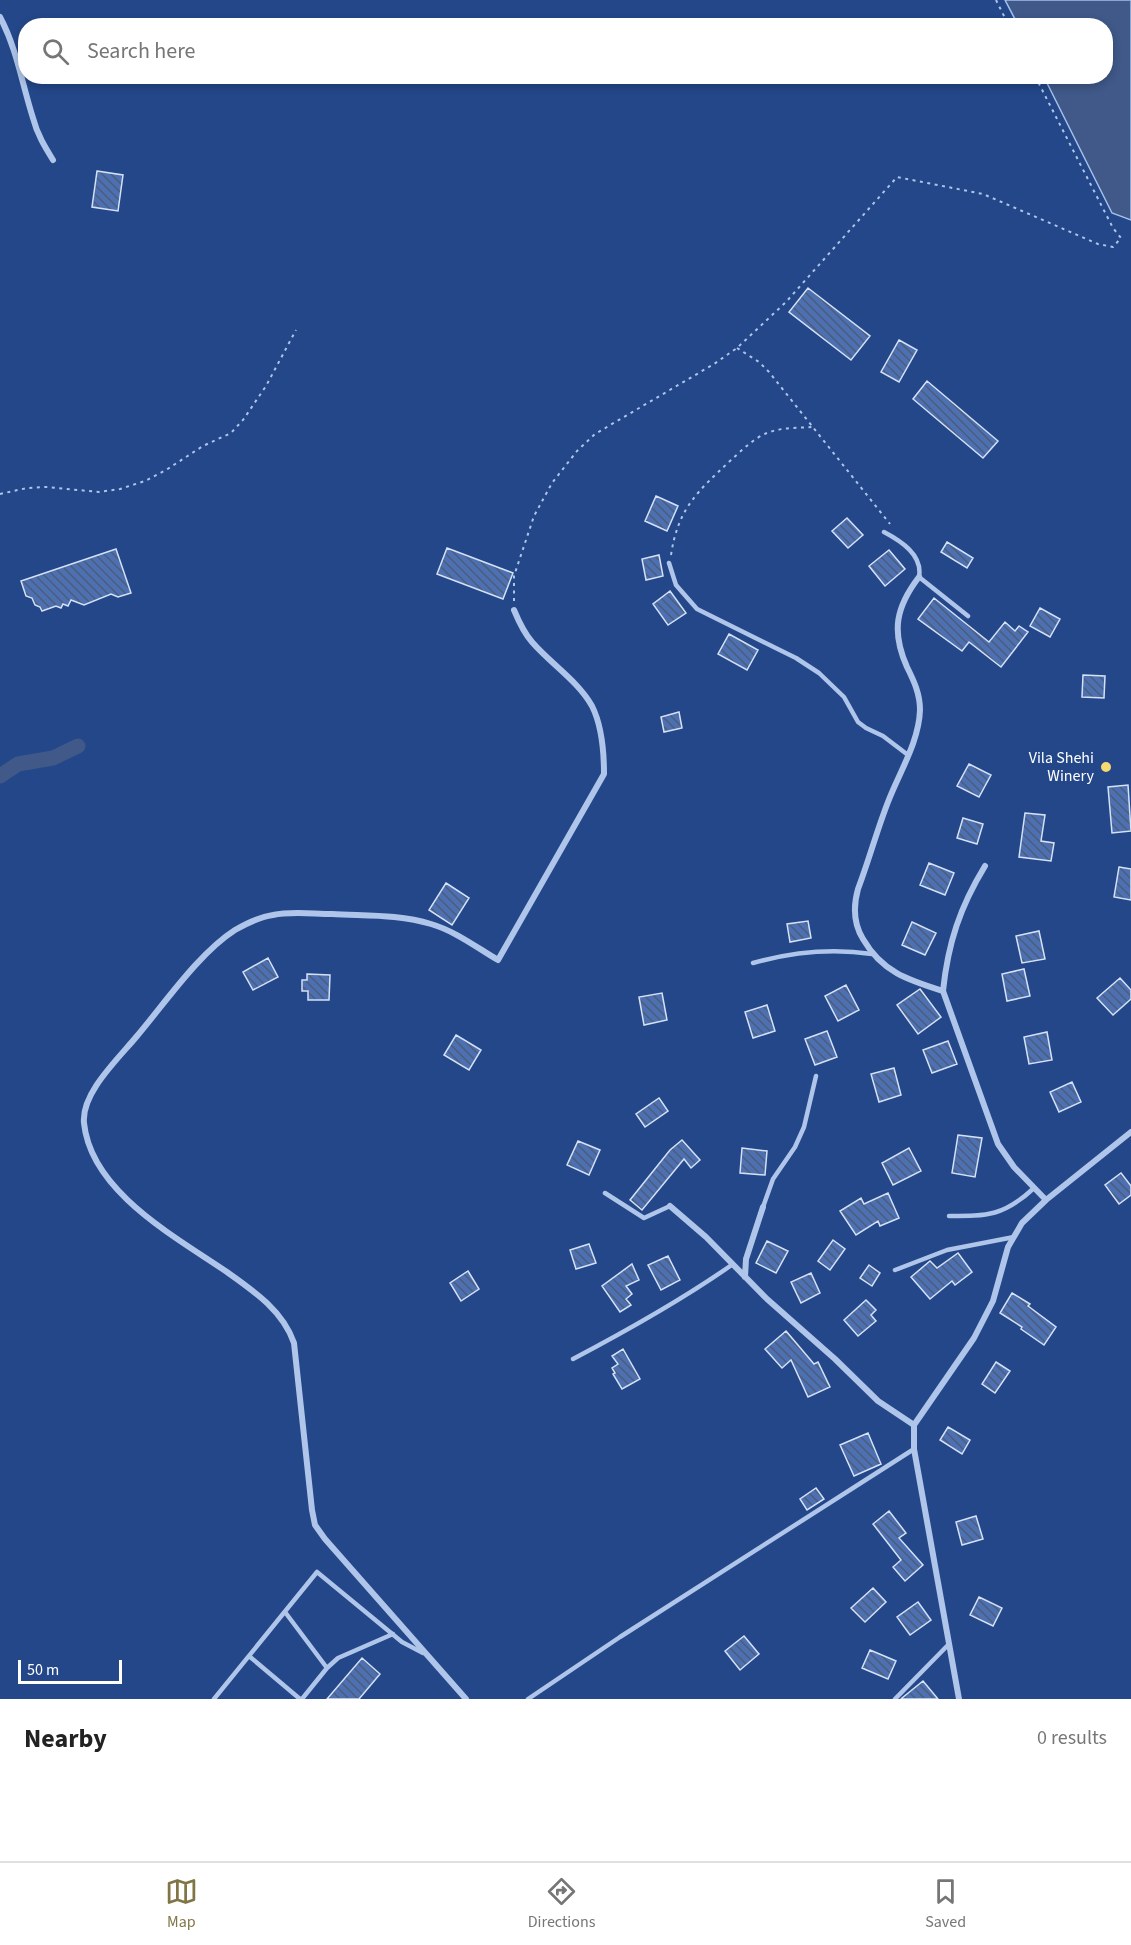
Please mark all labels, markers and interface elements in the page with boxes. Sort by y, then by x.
search box [18,18,1113,84]
icon: search [39,35,72,68]
text: Search here [87,35,195,67]
place label: Vila Shehi Winery [1029,747,1095,787]
marker: Vila Shehi Winery [1099,760,1113,774]
scale bar [18,1657,122,1684]
text: 50 m [27,1659,59,1681]
text: Nearby [24,1720,107,1757]
text: 0 results [1037,1724,1107,1752]
tab: Map [165,1875,198,1933]
tab: Directions [528,1875,595,1933]
tab: Saved [925,1875,966,1933]

